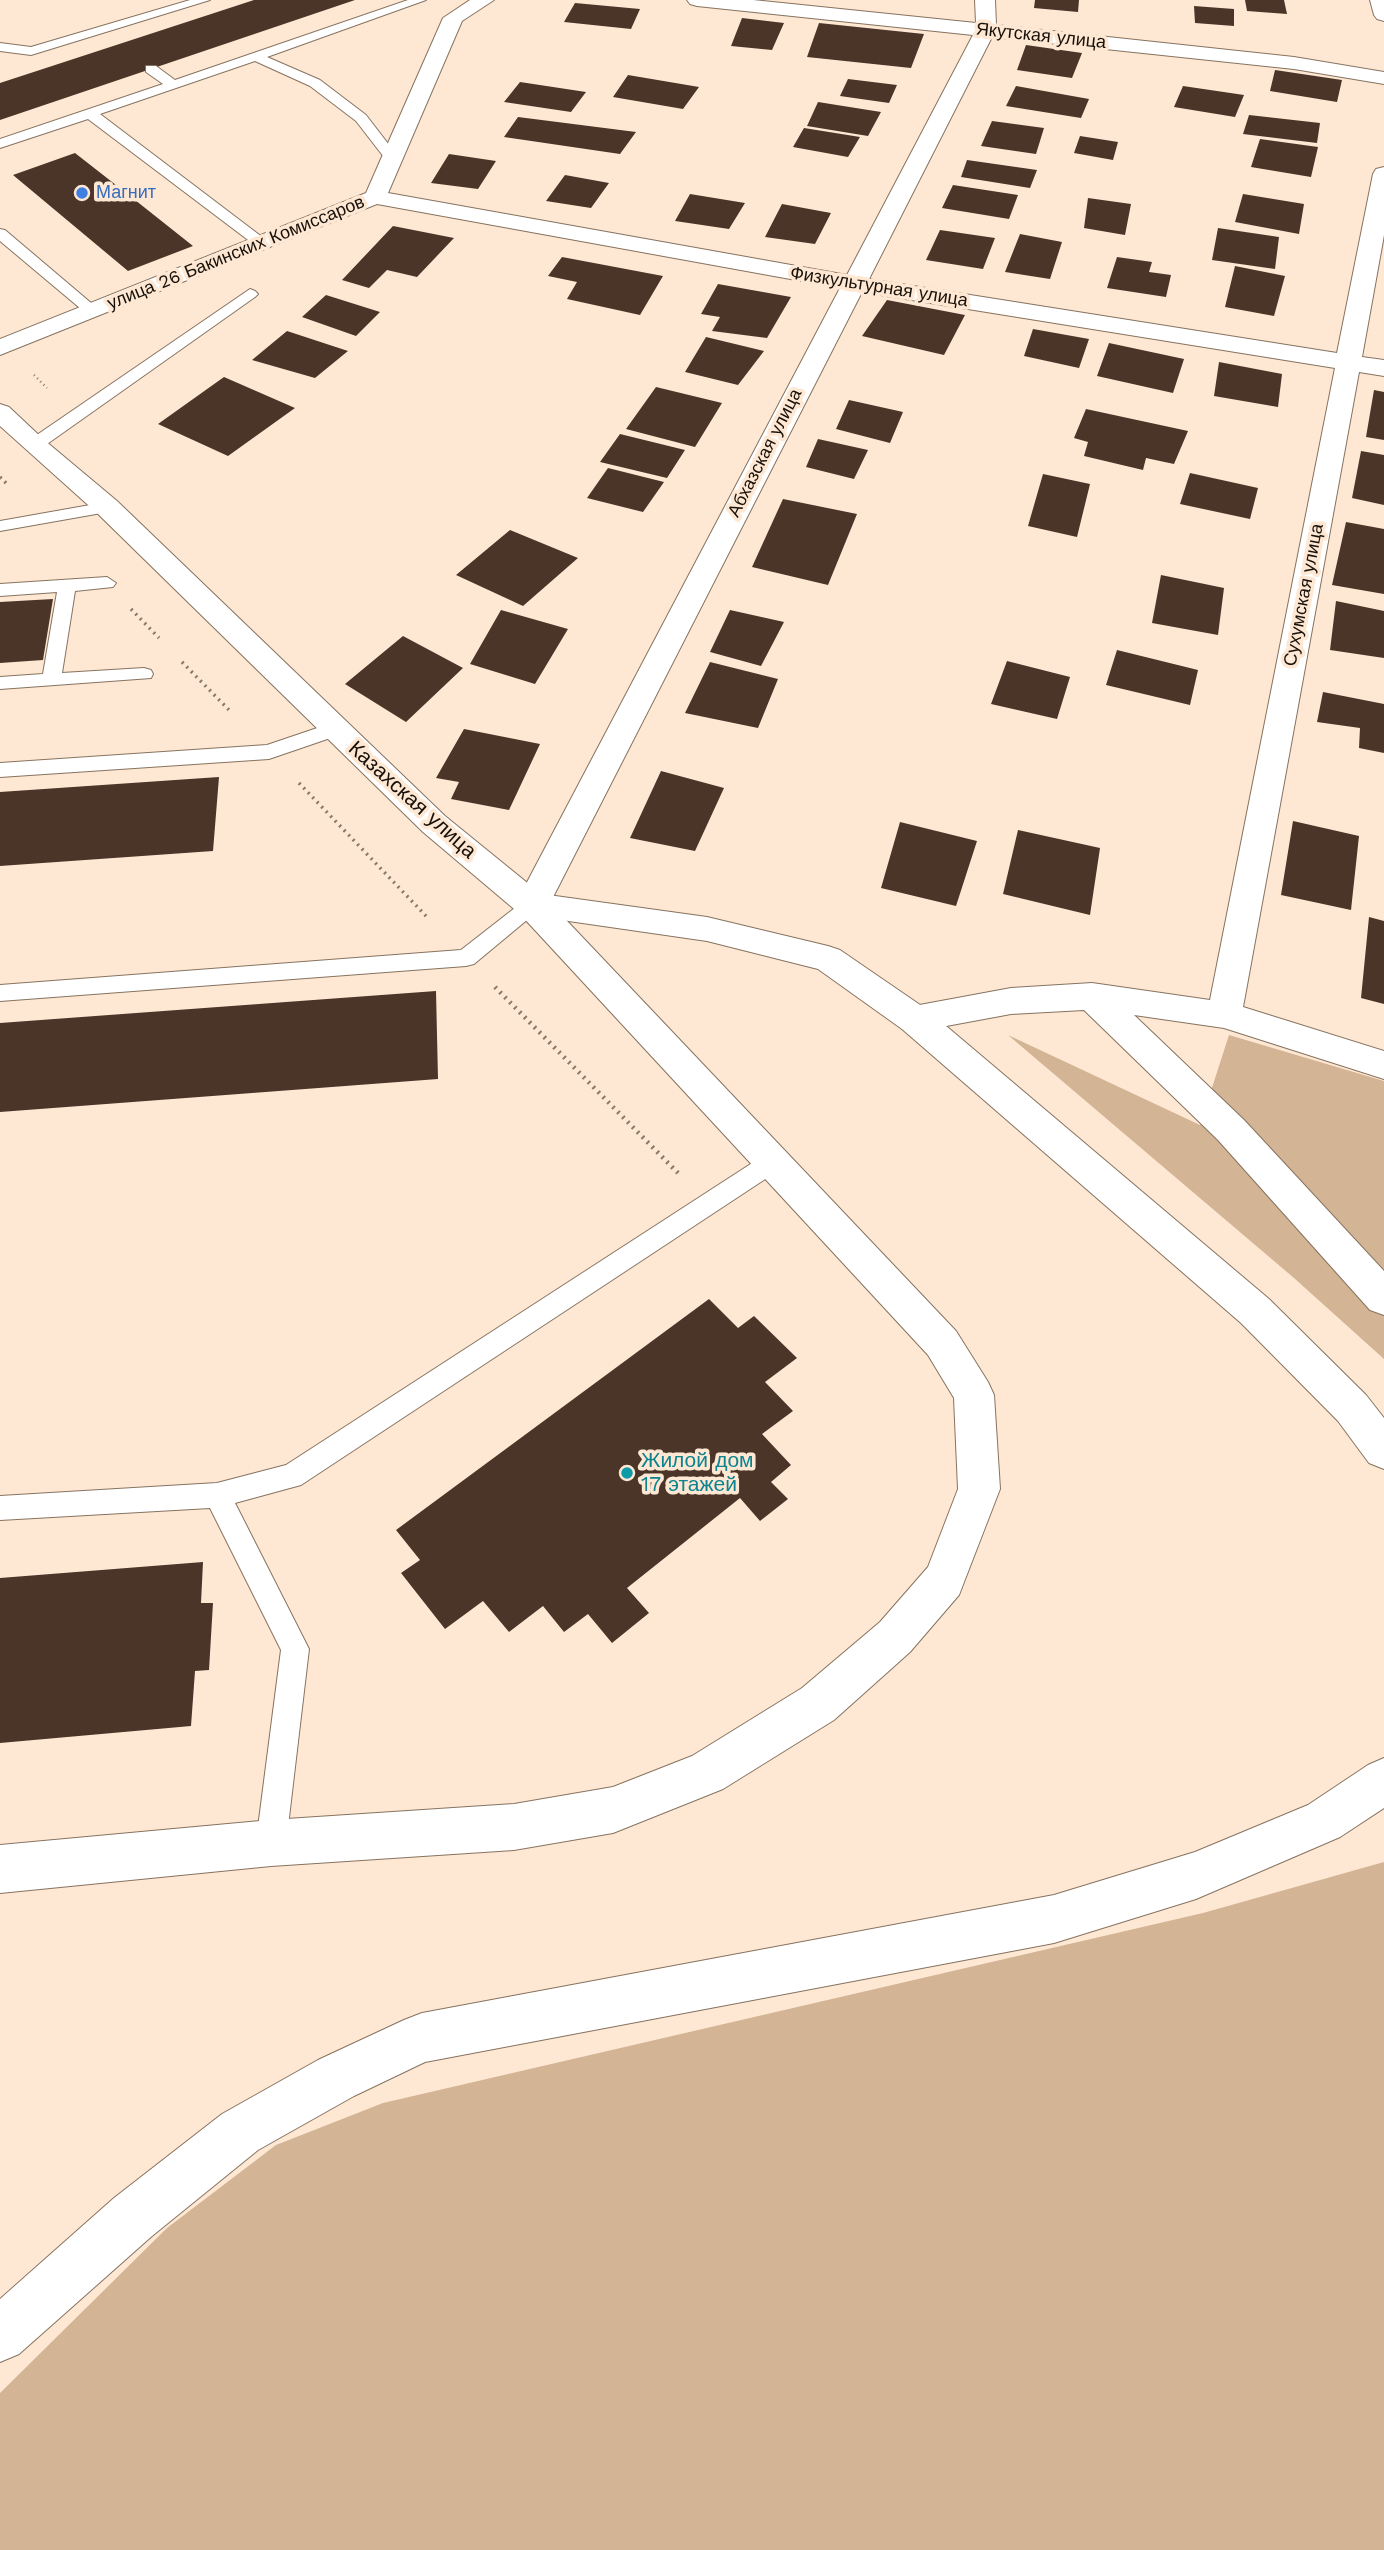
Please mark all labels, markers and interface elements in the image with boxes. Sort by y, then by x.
street label: Якутская улица [975,18,1107,54]
place label: Магнит [96,182,156,204]
marker: Магнит [74,185,90,201]
street label: улица 26 Бакинских Комиссаров [104,191,368,315]
street label: Физкультурная улица [789,262,969,312]
street label: Абхазская улица [723,385,807,521]
street label: Сухумская улица [1280,522,1328,668]
street label: Казахская улица [343,736,481,864]
place label: Жилой дом 17 этажей [641,1448,754,1498]
marker: Жилой дом 17 этажей [619,1465,635,1481]

